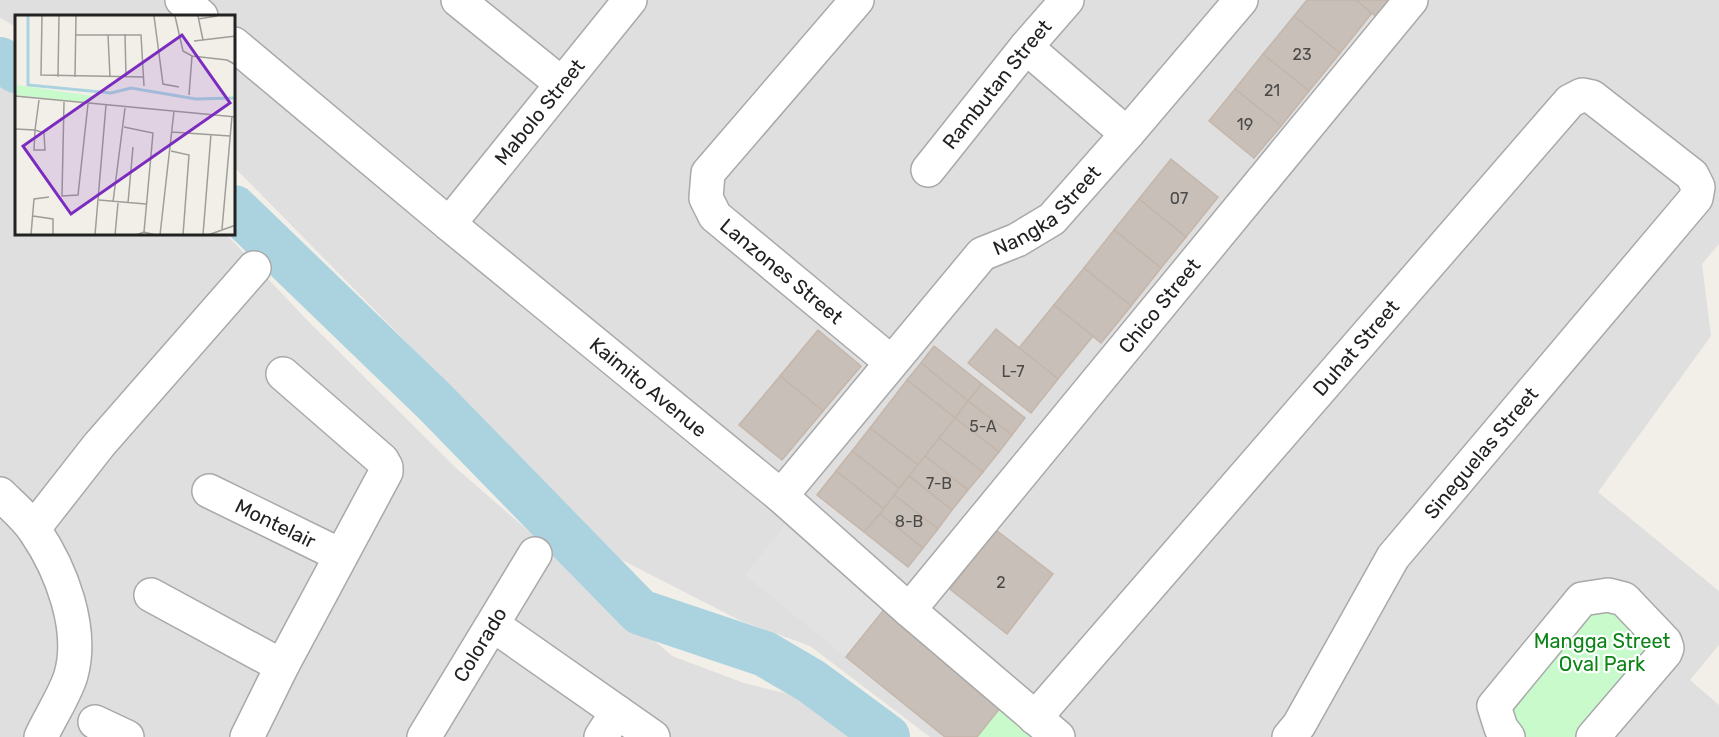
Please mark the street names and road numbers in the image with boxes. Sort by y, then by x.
street label: Rambutan Street [937,14,1057,154]
street label: Mabolo Street [489,54,590,170]
street label: Nangka Street [990,160,1106,260]
street label: Lanzones Street [715,213,848,329]
street label: Chico Street [1113,253,1205,358]
street label: Duhat Street [1308,295,1404,401]
street label: Kaimito Avenue [585,332,712,442]
street label: Sineguelas Street [1419,382,1543,524]
street label: Montelair [231,494,320,553]
street label: Colorado [448,603,512,686]

